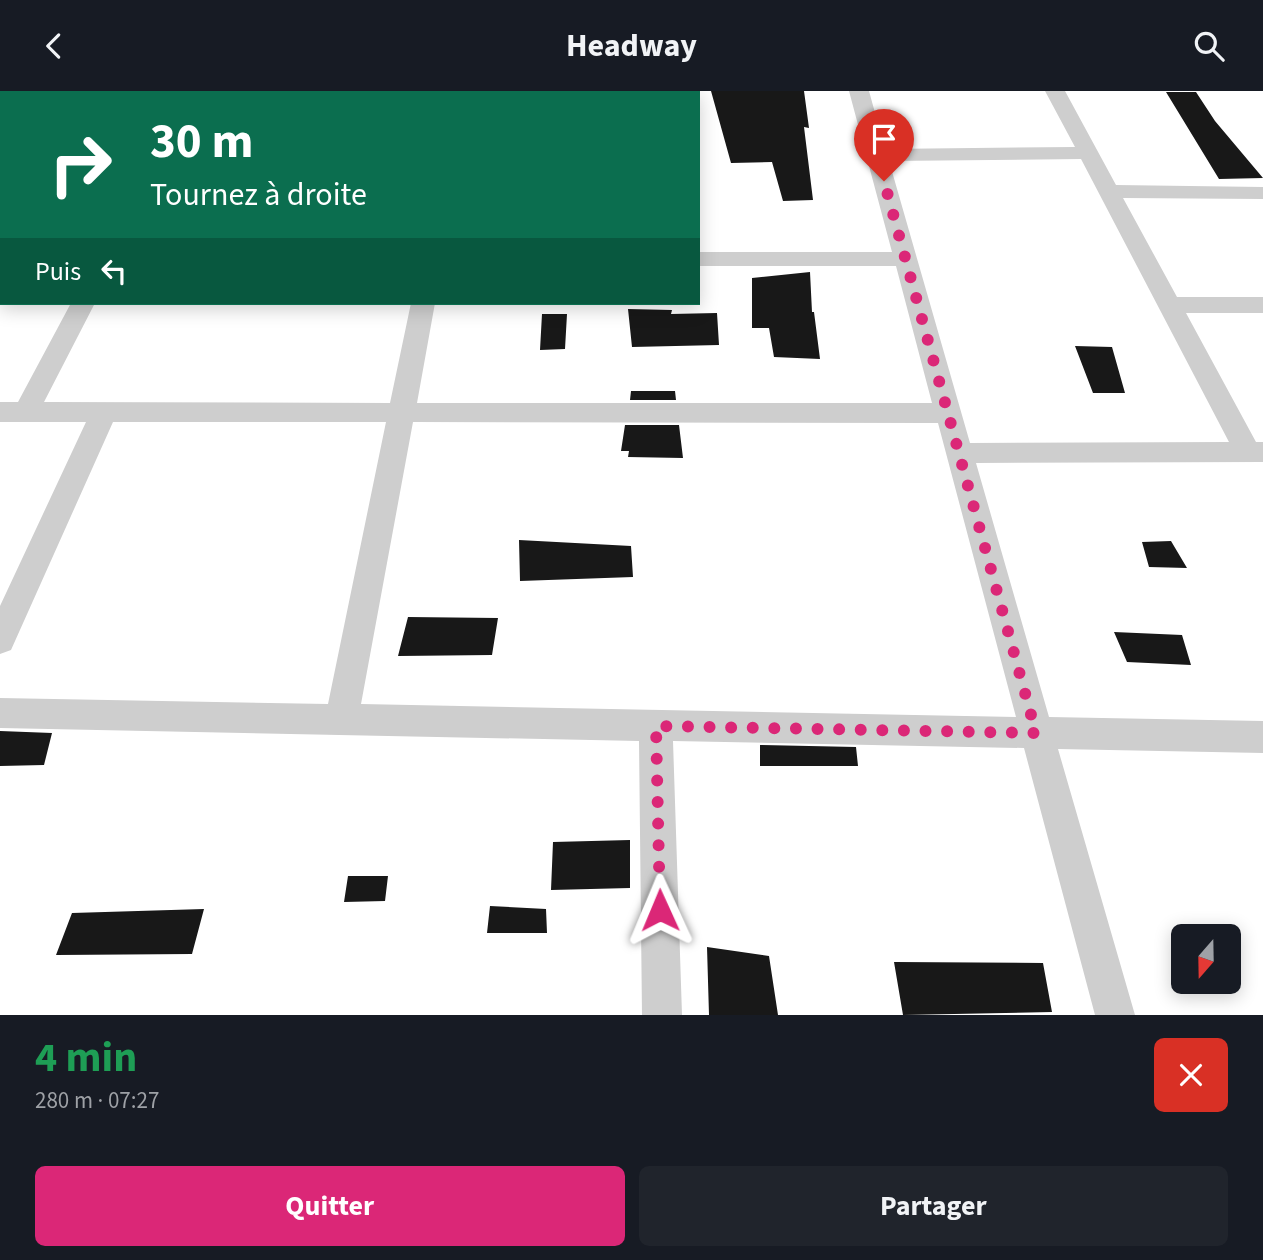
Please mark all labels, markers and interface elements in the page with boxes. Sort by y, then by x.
text: Headway [566,23,697,69]
icon: back [35,27,73,65]
icon: search [1190,27,1228,65]
text: 30 m [150,107,254,177]
pin [854,109,914,181]
icon: right [35,119,126,210]
icon: arrive [865,120,903,158]
text: Tournez à droite [150,172,367,218]
icon: left [95,252,133,290]
text: Puis [35,253,81,290]
position arrow [623,873,697,947]
north arrow [1171,924,1241,994]
map controls [1171,924,1241,994]
text: 4 min [35,1028,137,1088]
button: close [1154,1038,1228,1112]
text: 280 m · 07:27 [35,1084,159,1117]
button: Quitter [35,1166,625,1246]
button: Partager [639,1166,1228,1246]

